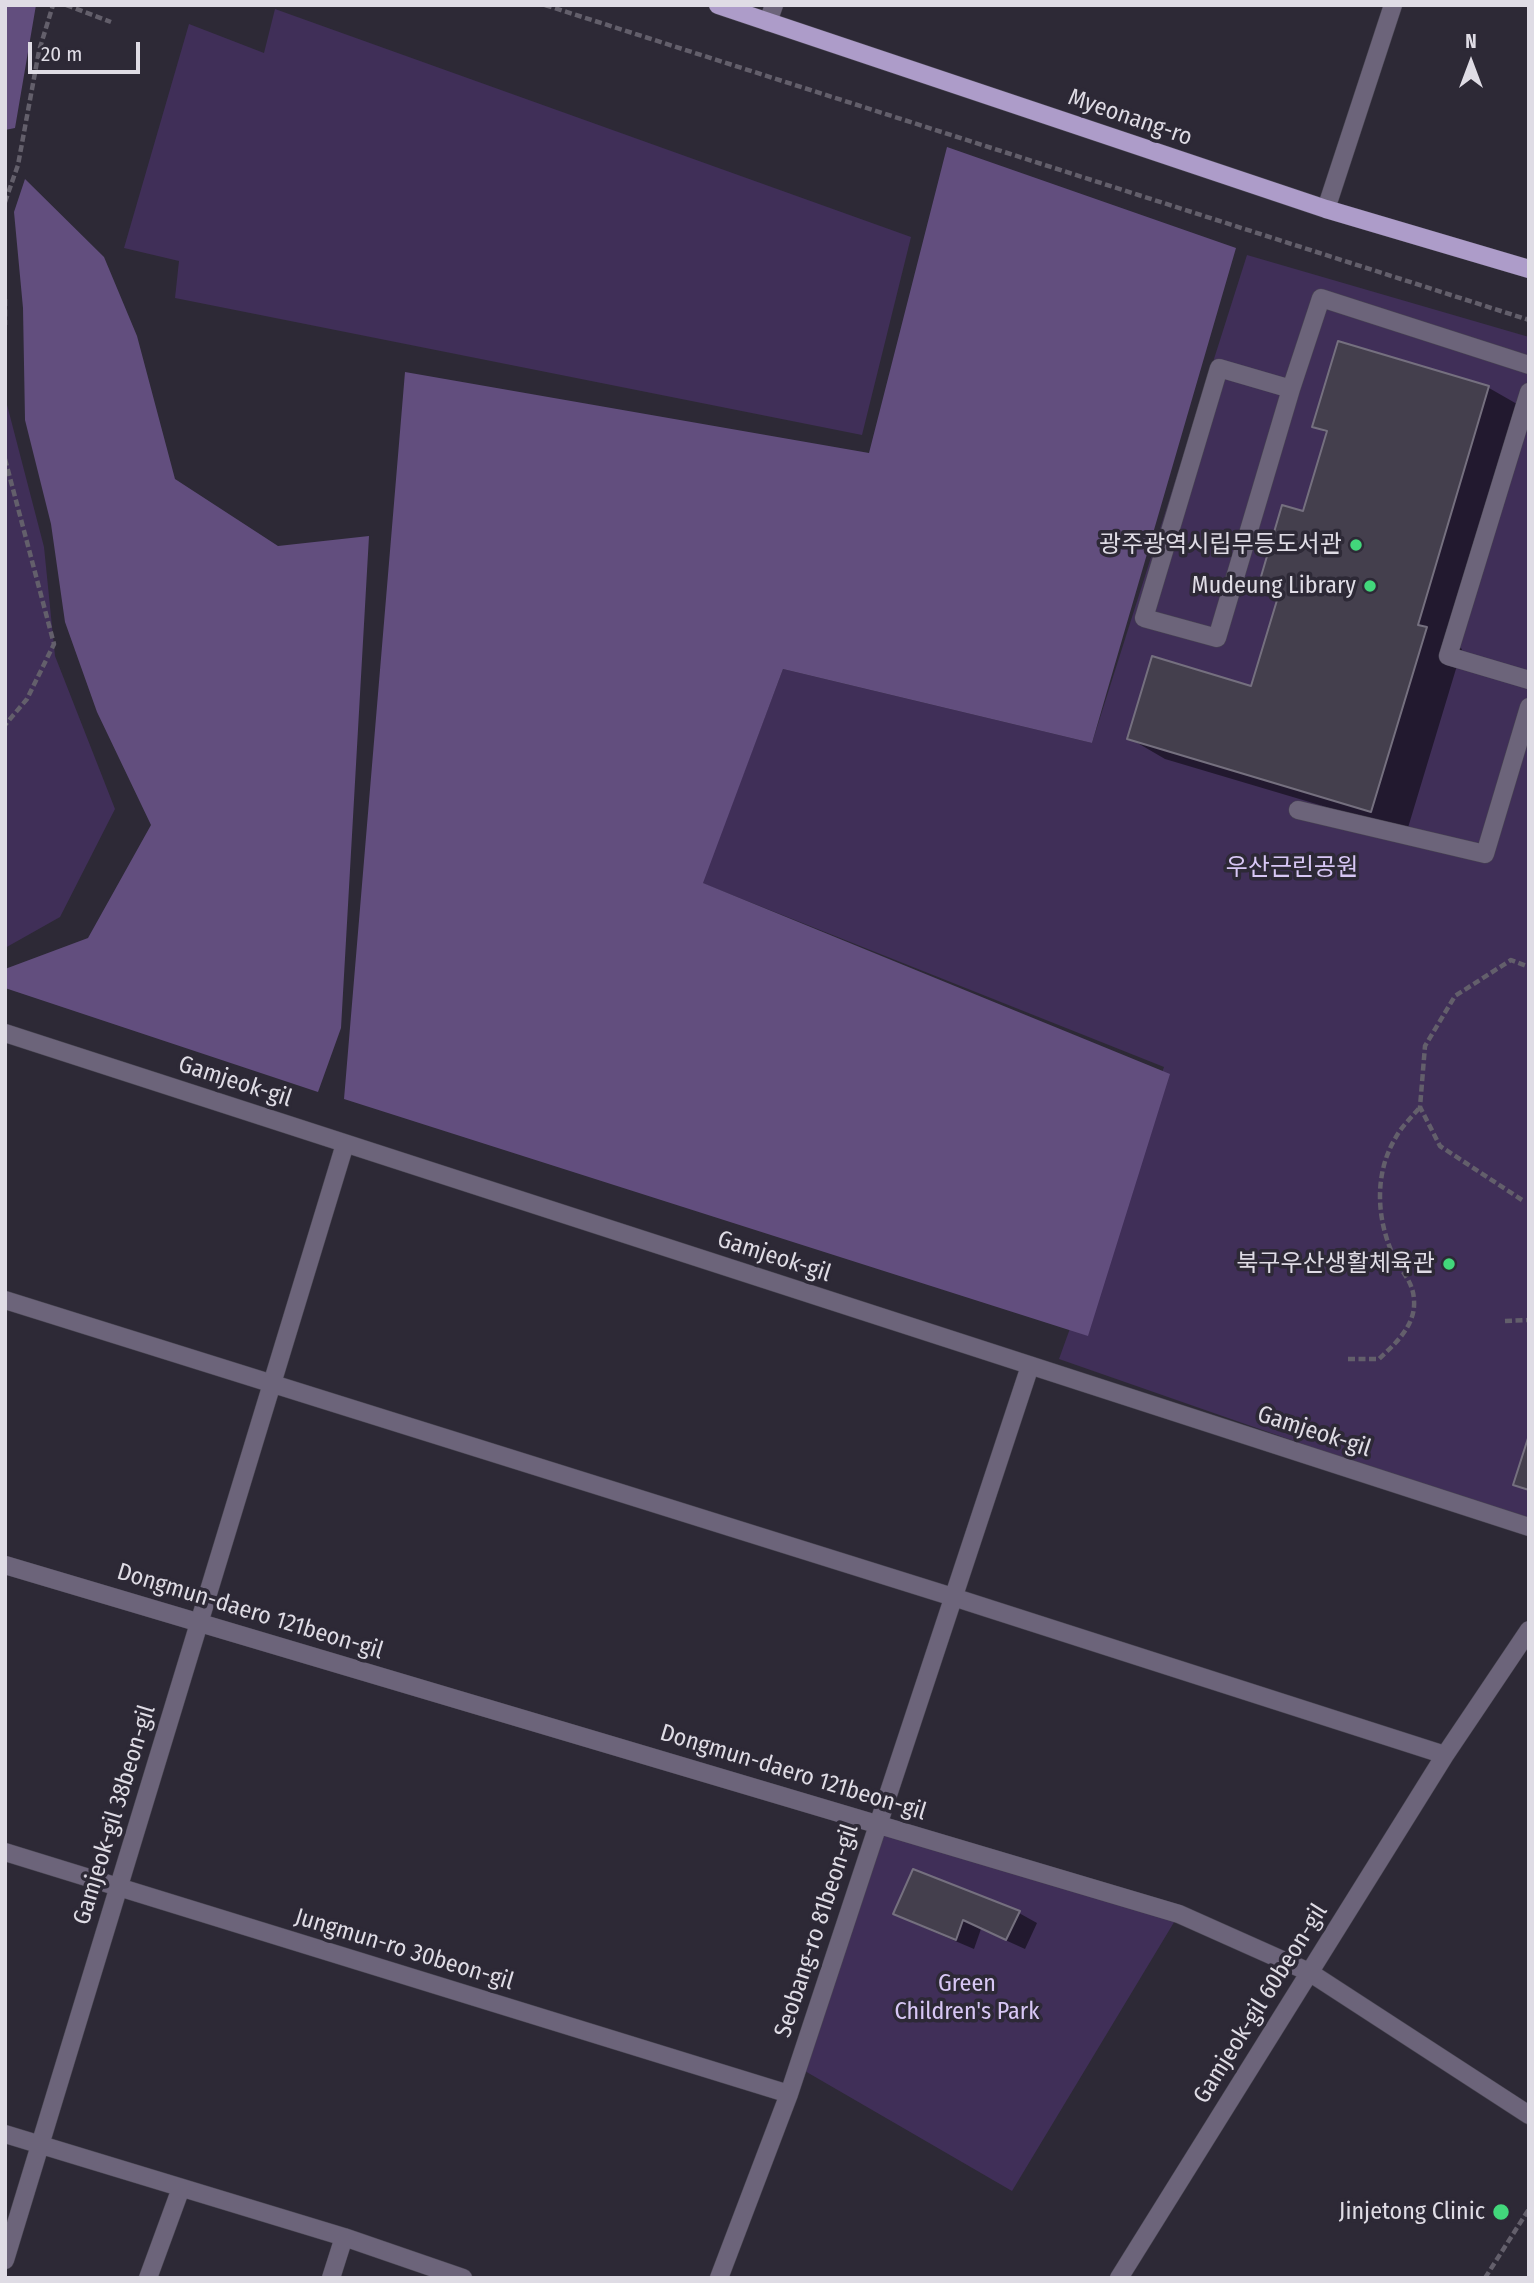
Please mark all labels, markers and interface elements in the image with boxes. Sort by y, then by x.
scale bar [32,28,144,72]
north arrow [1436,28,1506,98]
text: N [1465,30,1477,53]
text: 20 m [41,41,82,67]
street label: Myeonang-ro [1064,83,1196,153]
place label: 광주광역시립무등도서관 [1099,531,1342,559]
marker: 광주광역시립무등도서관 [1348,537,1364,553]
place label: Mudeung Library [1192,572,1356,600]
marker: Mudeung Library [1362,578,1378,594]
park label: 우산근린공원 [1226,854,1358,882]
street label: Gamjeok-gil [175,1050,295,1114]
street label: Gamjeok-gil [714,1225,834,1289]
place label: 북구우산생활체육관 [1236,1250,1435,1278]
marker: 북구우산생활체육관 [1441,1256,1457,1272]
street label: Gamjeok-gil [1254,1400,1374,1464]
street label: Dongmun-daero 121beon-gil [114,1558,386,1666]
street label: Gamjeok-gil 38beon-gil [68,1702,162,1928]
street label: Dongmun-daero 121beon-gil [657,1719,929,1827]
street label: Seobang-ro 81beon-gil [769,1821,865,2041]
street label: Gamjeok-gil 60beon-gil [1188,1899,1334,2109]
street label: Jungmun-ro 30beon-gil [291,1903,517,1997]
park label: Green Children's Park [895,1970,1039,2026]
place label: Jinjetong Clinic [1339,2198,1485,2226]
marker: Jinjetong Clinic [1491,2202,1511,2222]

